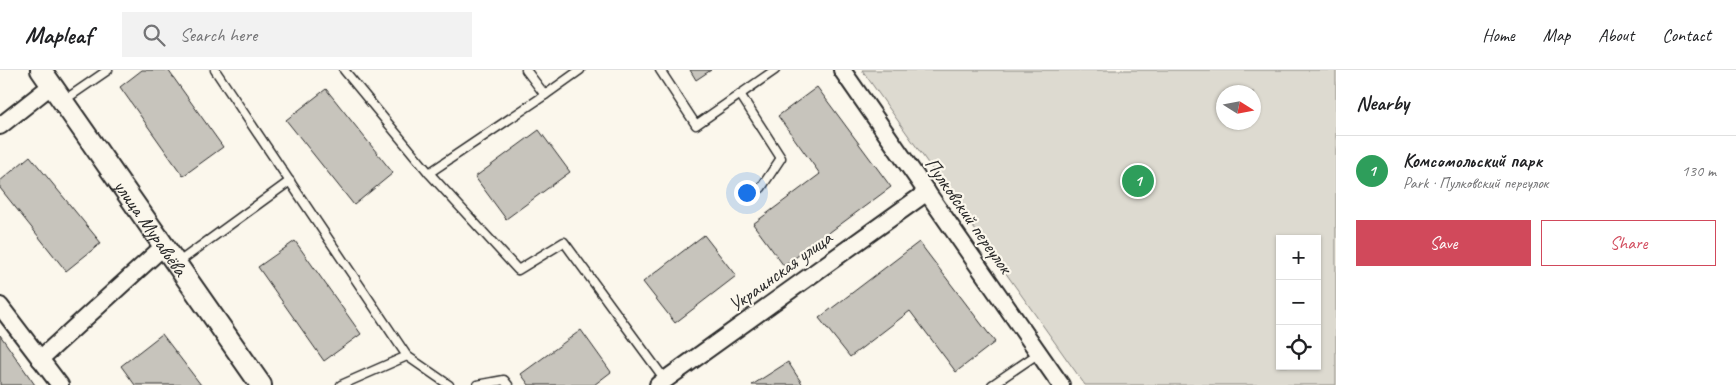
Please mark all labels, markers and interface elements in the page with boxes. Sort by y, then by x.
search box [122,12,472,57]
text: Mapleaf [25,20,92,50]
icon: search [140,21,168,49]
text: Search here [180,23,257,47]
text: Home [1482,24,1515,46]
text: Map [1543,24,1570,46]
text: About [1598,24,1634,46]
text: Contact [1662,24,1711,46]
north arrow [1216,85,1261,130]
text: Nearby [1356,90,1409,116]
text: Комсомольский парк [1403,149,1542,173]
street label: Пулковский переулок [919,152,1019,280]
text: 1 [1368,161,1376,181]
text: 130 m [1682,161,1716,181]
pin: 1 [1122,162,1154,200]
text: Park · Пулковский переулок [1403,173,1548,193]
street label: улица Муравьёва [108,174,194,282]
your location [734,180,760,206]
button: Save [1356,220,1531,266]
button: Share [1541,220,1716,266]
street label: Украинская улица [724,225,838,317]
map controls [1276,235,1321,370]
button: + [1276,235,1321,280]
button: − [1276,280,1321,325]
button: locate [1276,325,1321,370]

